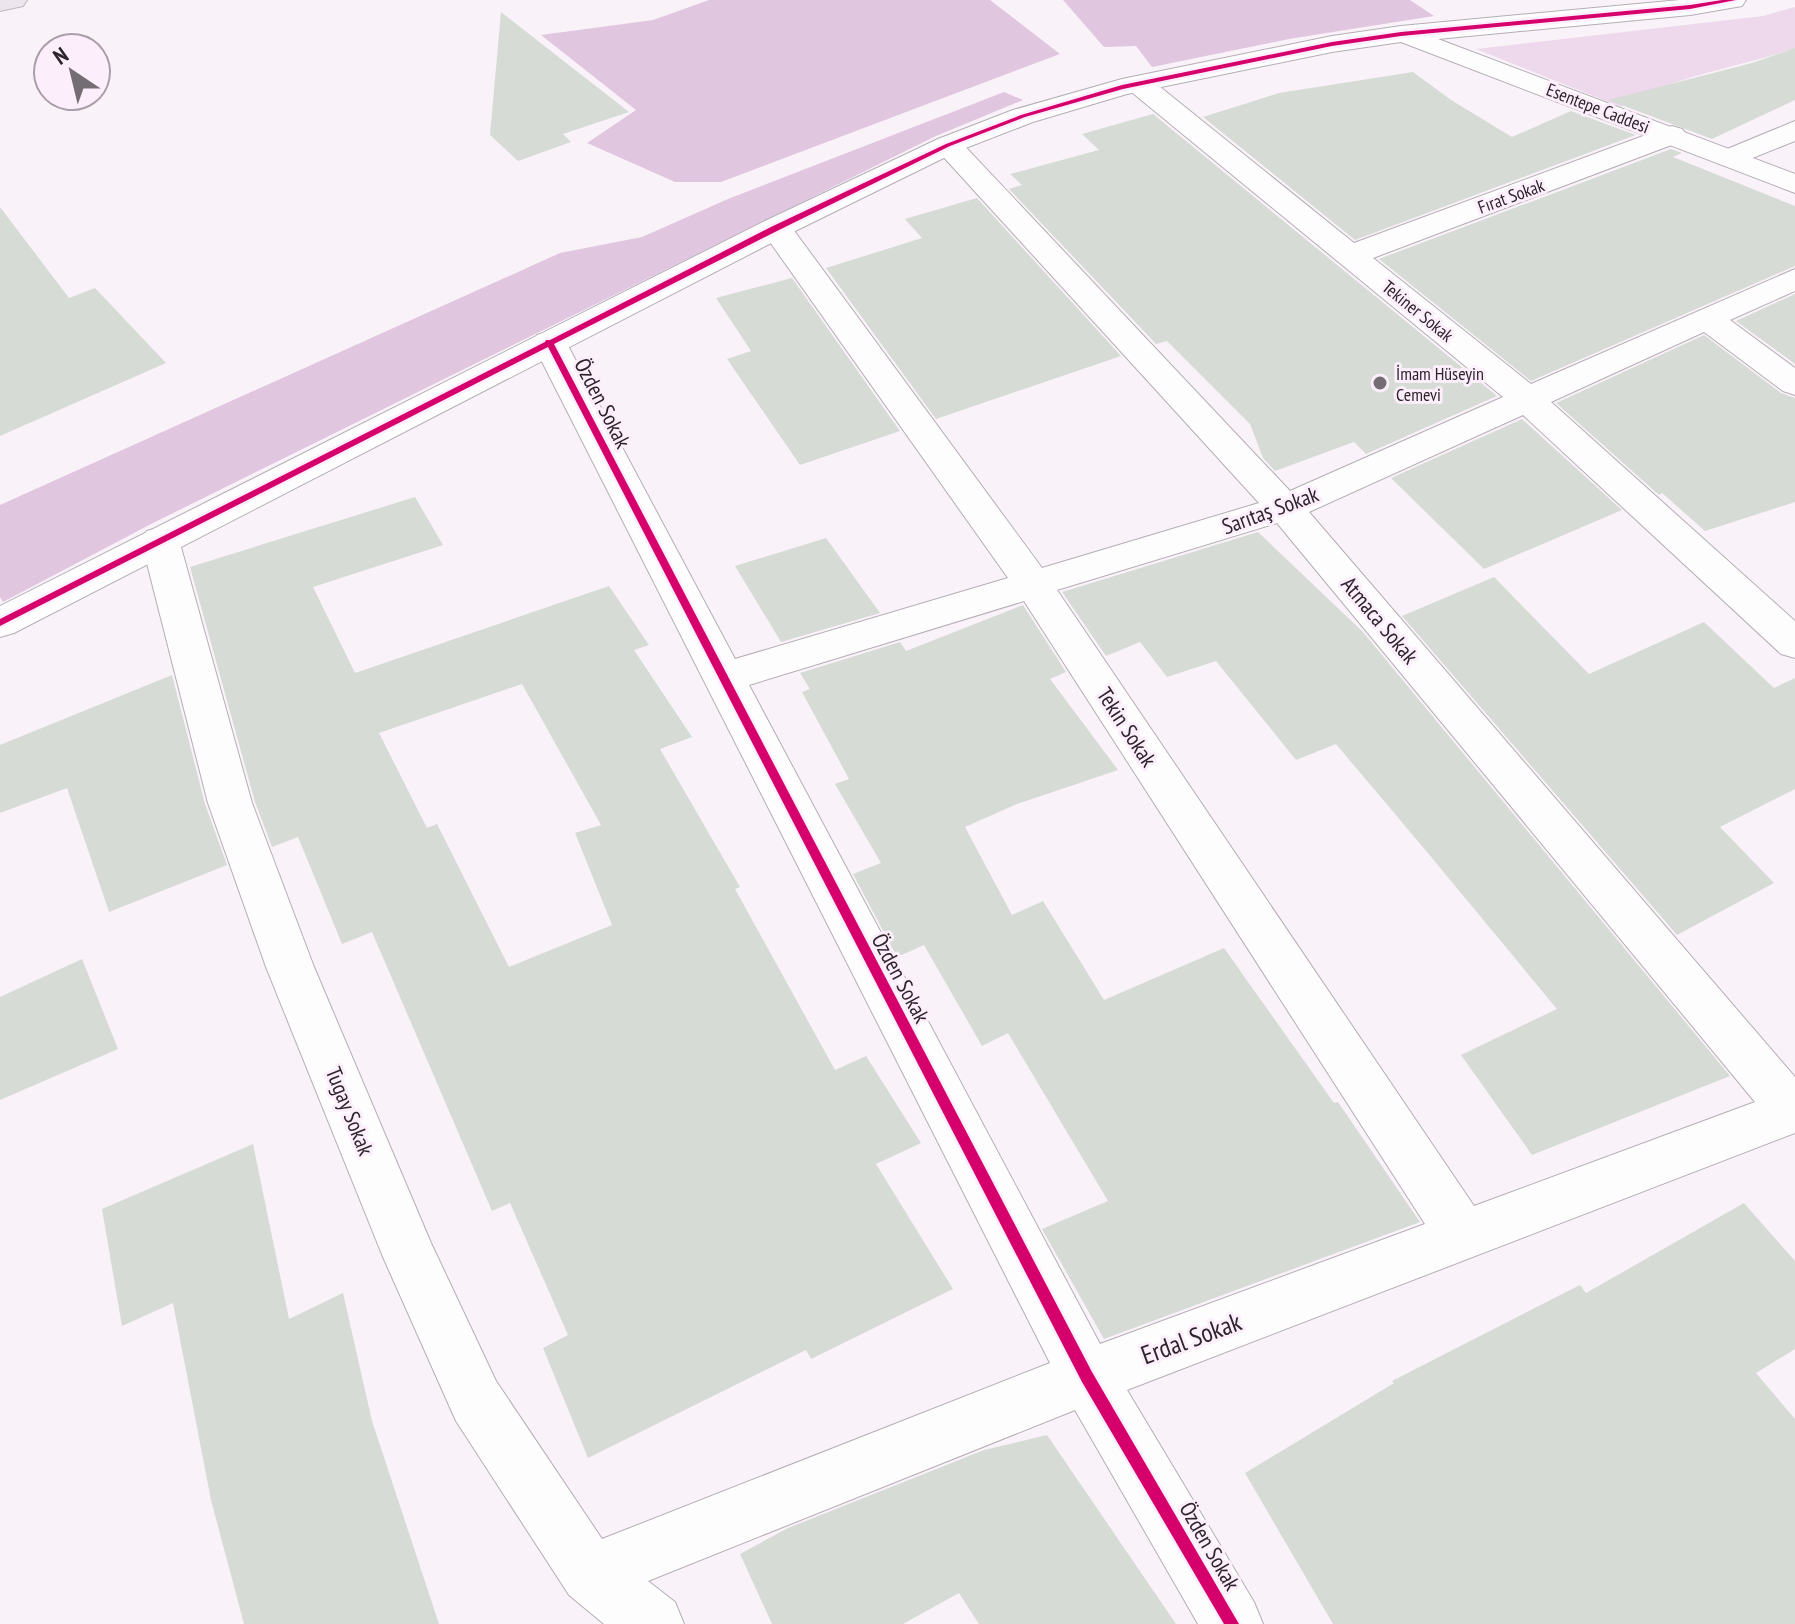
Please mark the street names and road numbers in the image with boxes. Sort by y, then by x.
street label: Esentepe Caddesi [1543,78,1653,138]
street label: Fırat Sokak [1475,173,1547,219]
street label: Tekiner Sokak [1378,275,1458,347]
street label: Özden Sokak [568,353,638,453]
street label: Sarıtaş Sokak [1218,479,1323,540]
street label: Atmaca Sokak [1335,571,1425,670]
street label: Tekin Sokak [1091,682,1163,772]
street label: Özden Sokak [866,928,936,1028]
street label: Tugay Sokak [320,1063,381,1160]
street label: Erdal Sokak [1136,1305,1246,1371]
street label: Özden Sokak [1174,1497,1247,1596]

